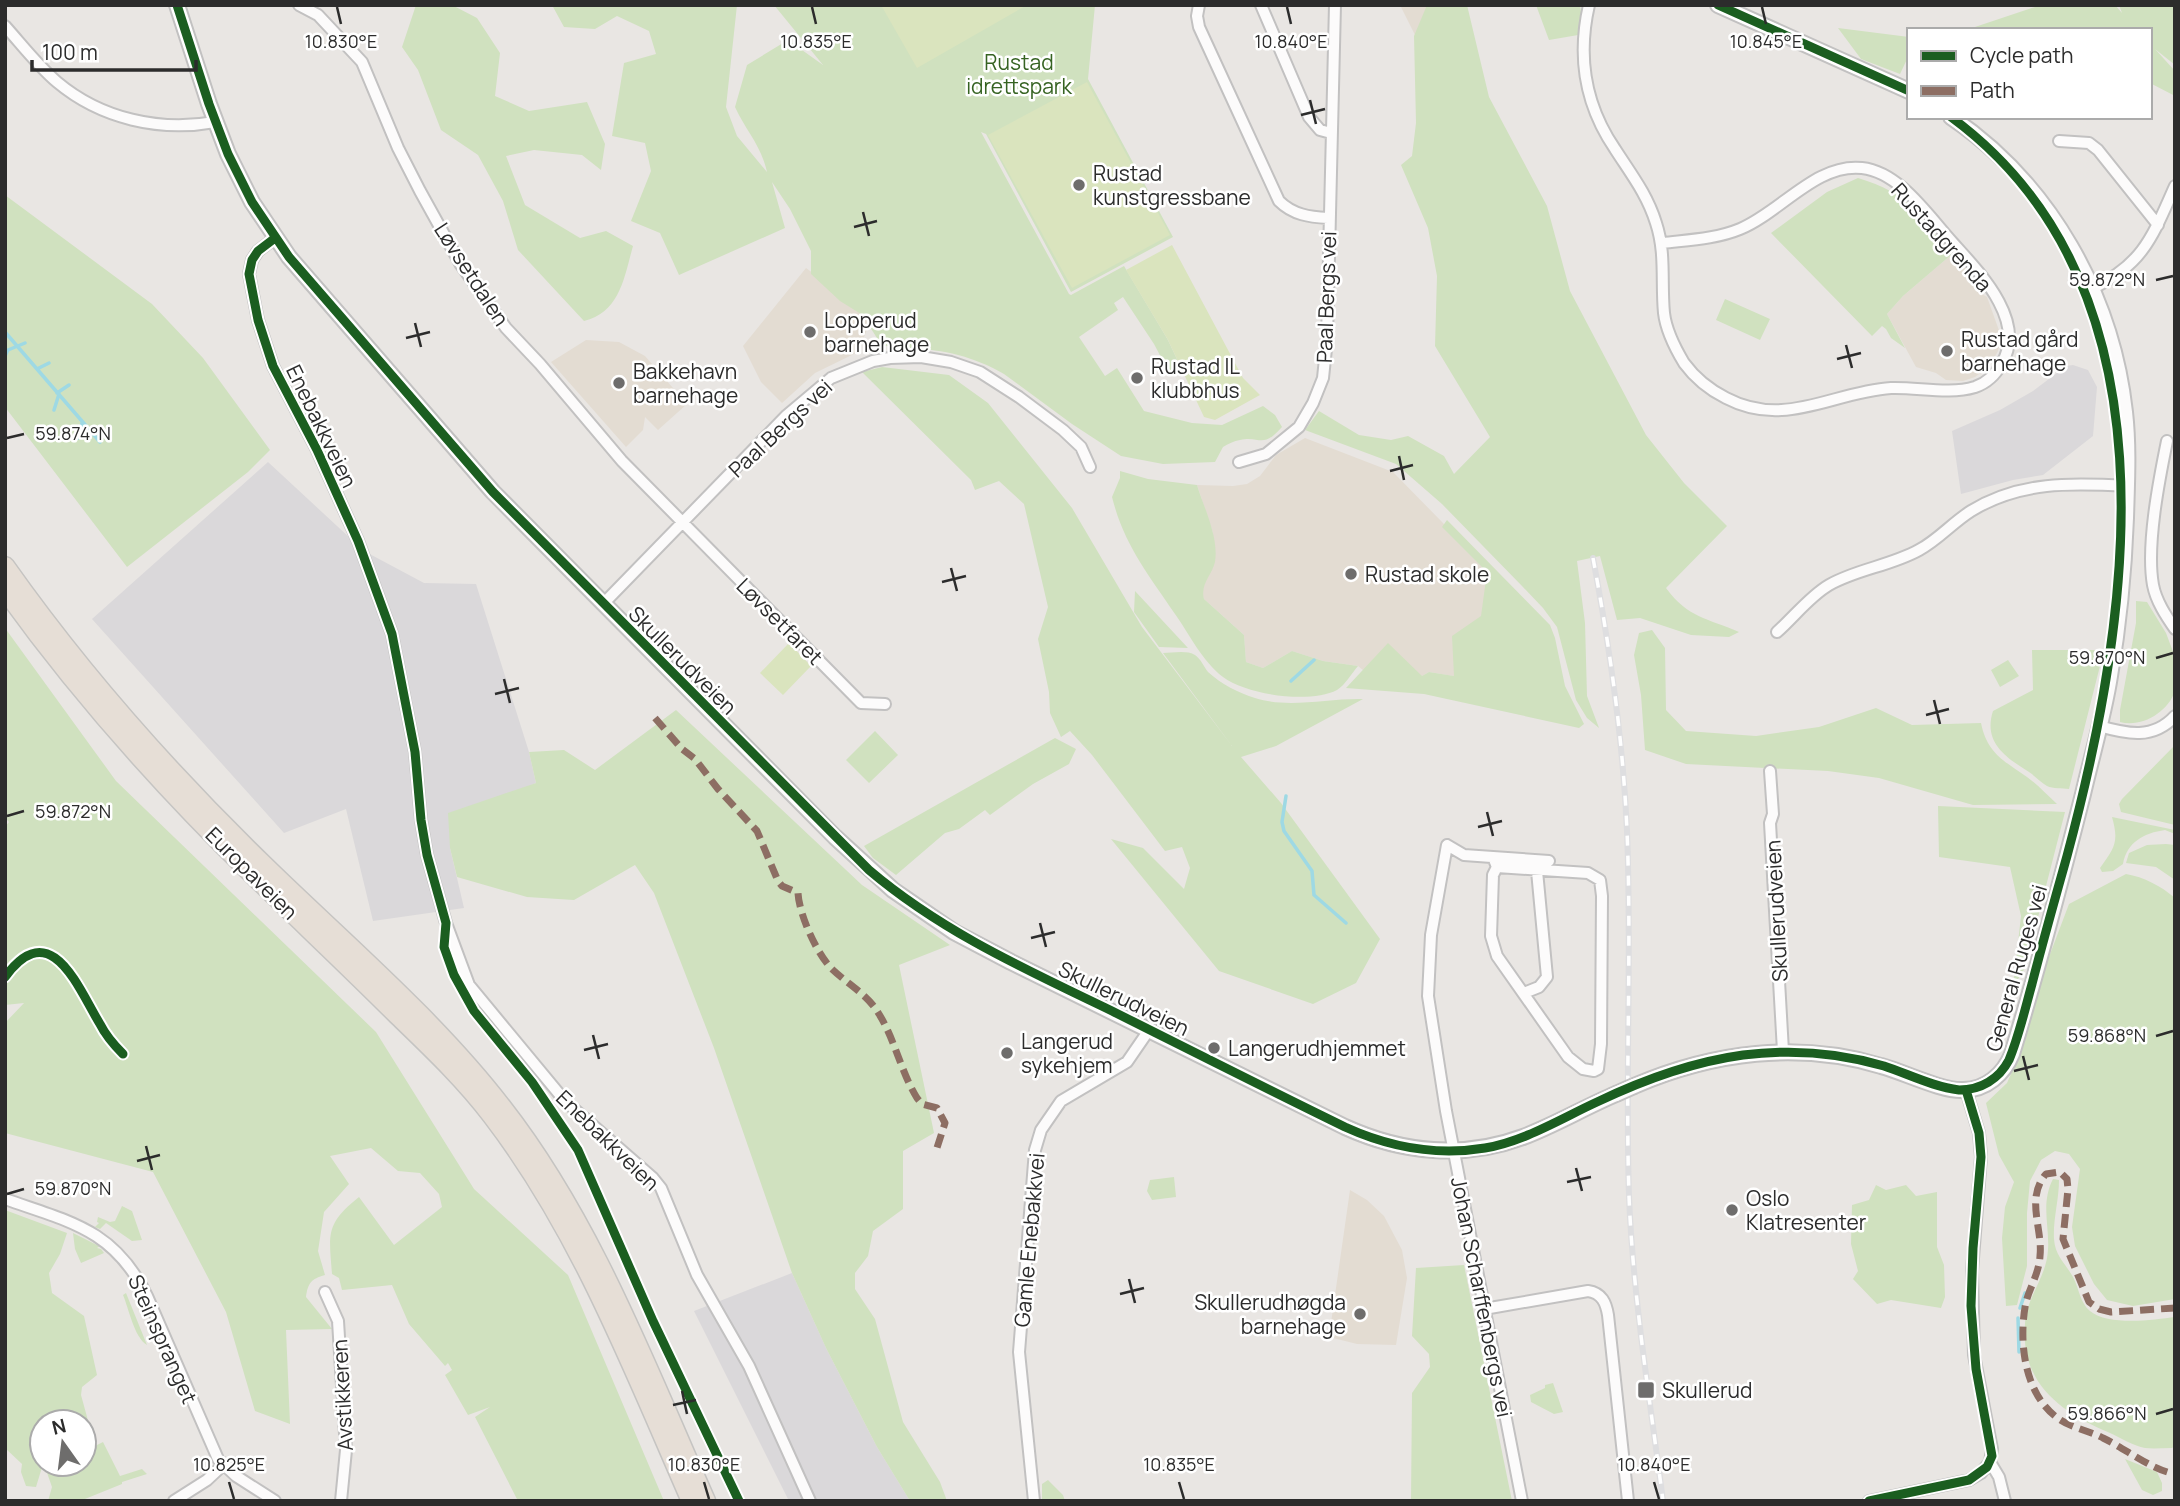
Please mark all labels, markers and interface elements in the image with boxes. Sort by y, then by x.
scale bar [32,28,196,72]
legend [1907,28,2152,119]
text: 10.830°E [305,29,377,53]
text: 10.835°E [780,29,852,53]
text: 10.840°E [1255,29,1327,53]
text: 10.845°E [1730,29,1802,53]
text: 100 m [42,38,98,66]
text: Cycle path [1970,41,2073,69]
park label: Rustad idrettspark [966,48,1072,100]
text: Path [1970,76,2015,104]
place label: Rustad kunstgressbane [1093,159,1251,211]
marker: Rustad kunstgressbane [1071,177,1087,193]
street label: Rustadgrenda [1886,177,1998,297]
street label: Løvsetdalen [428,217,516,331]
street label: Paal Bergs vei [1310,231,1342,363]
text: 59.872°N [2069,267,2145,291]
place label: Lopperud barnehage [824,306,929,358]
marker: Lopperud barnehage [802,324,818,340]
place label: Rustad gård barnehage [1961,325,2078,377]
marker: Rustad gård barnehage [1939,343,1955,359]
place label: Rustad IL klubbhus [1151,352,1240,404]
place label: Bakkehavn barnehage [633,357,738,409]
street label: Enebakkveien [280,360,364,492]
marker: Rustad IL klubbhus [1129,370,1145,386]
street label: Paal Bergs vei [722,373,838,483]
marker: Bakkehavn barnehage [611,375,627,391]
text: 59.874°N [35,421,111,445]
place label: Rustad skole [1365,560,1489,588]
marker: Rustad skole [1343,566,1359,582]
street label: Løvsetfaret [731,572,829,670]
street label: Skullerudveien [623,600,743,720]
text: 59.870°N [2069,645,2145,669]
text: 59.872°N [35,799,111,823]
street label: Europaveien [200,821,304,925]
street label: Skullerudveien [1758,839,1794,983]
street label: General Ruges vei [1979,881,2053,1055]
street label: Skullerudveien [1054,954,1194,1042]
text: 59.868°N [2068,1023,2146,1047]
place label: Langerud sykehjem [1021,1027,1113,1079]
place label: Langerudhjemmet [1228,1034,1406,1062]
marker: Langerudhjemmet [1206,1040,1222,1056]
marker: Langerud sykehjem [999,1045,1015,1061]
street label: Enebakkveien [550,1084,666,1196]
street label: Gamle Enebakkvei [1007,1152,1051,1328]
street label: Johan Scharffenbergs vei [1445,1175,1519,1419]
text: 59.870°N [35,1176,111,1200]
place label: Oslo Klatresenter [1746,1184,1867,1236]
marker: Oslo Klatresenter [1724,1202,1740,1218]
street label: Steinspranget [122,1270,204,1408]
place label: Skullerudhøgda barnehage [1194,1288,1346,1340]
marker: Skullerudhøgda barnehage [1352,1306,1368,1322]
street label: Avstikkeren [325,1338,359,1452]
place label: Skullerud [1662,1376,1752,1404]
marker: Skullerud [1636,1380,1656,1400]
text: 59.866°N [2068,1401,2146,1425]
north arrow [28,1408,98,1478]
text: N [49,1412,69,1441]
text: 10.825°E [193,1452,265,1476]
text: 10.830°E [668,1452,740,1476]
text: 10.835°E [1143,1452,1215,1476]
text: 10.840°E [1618,1452,1690,1476]

